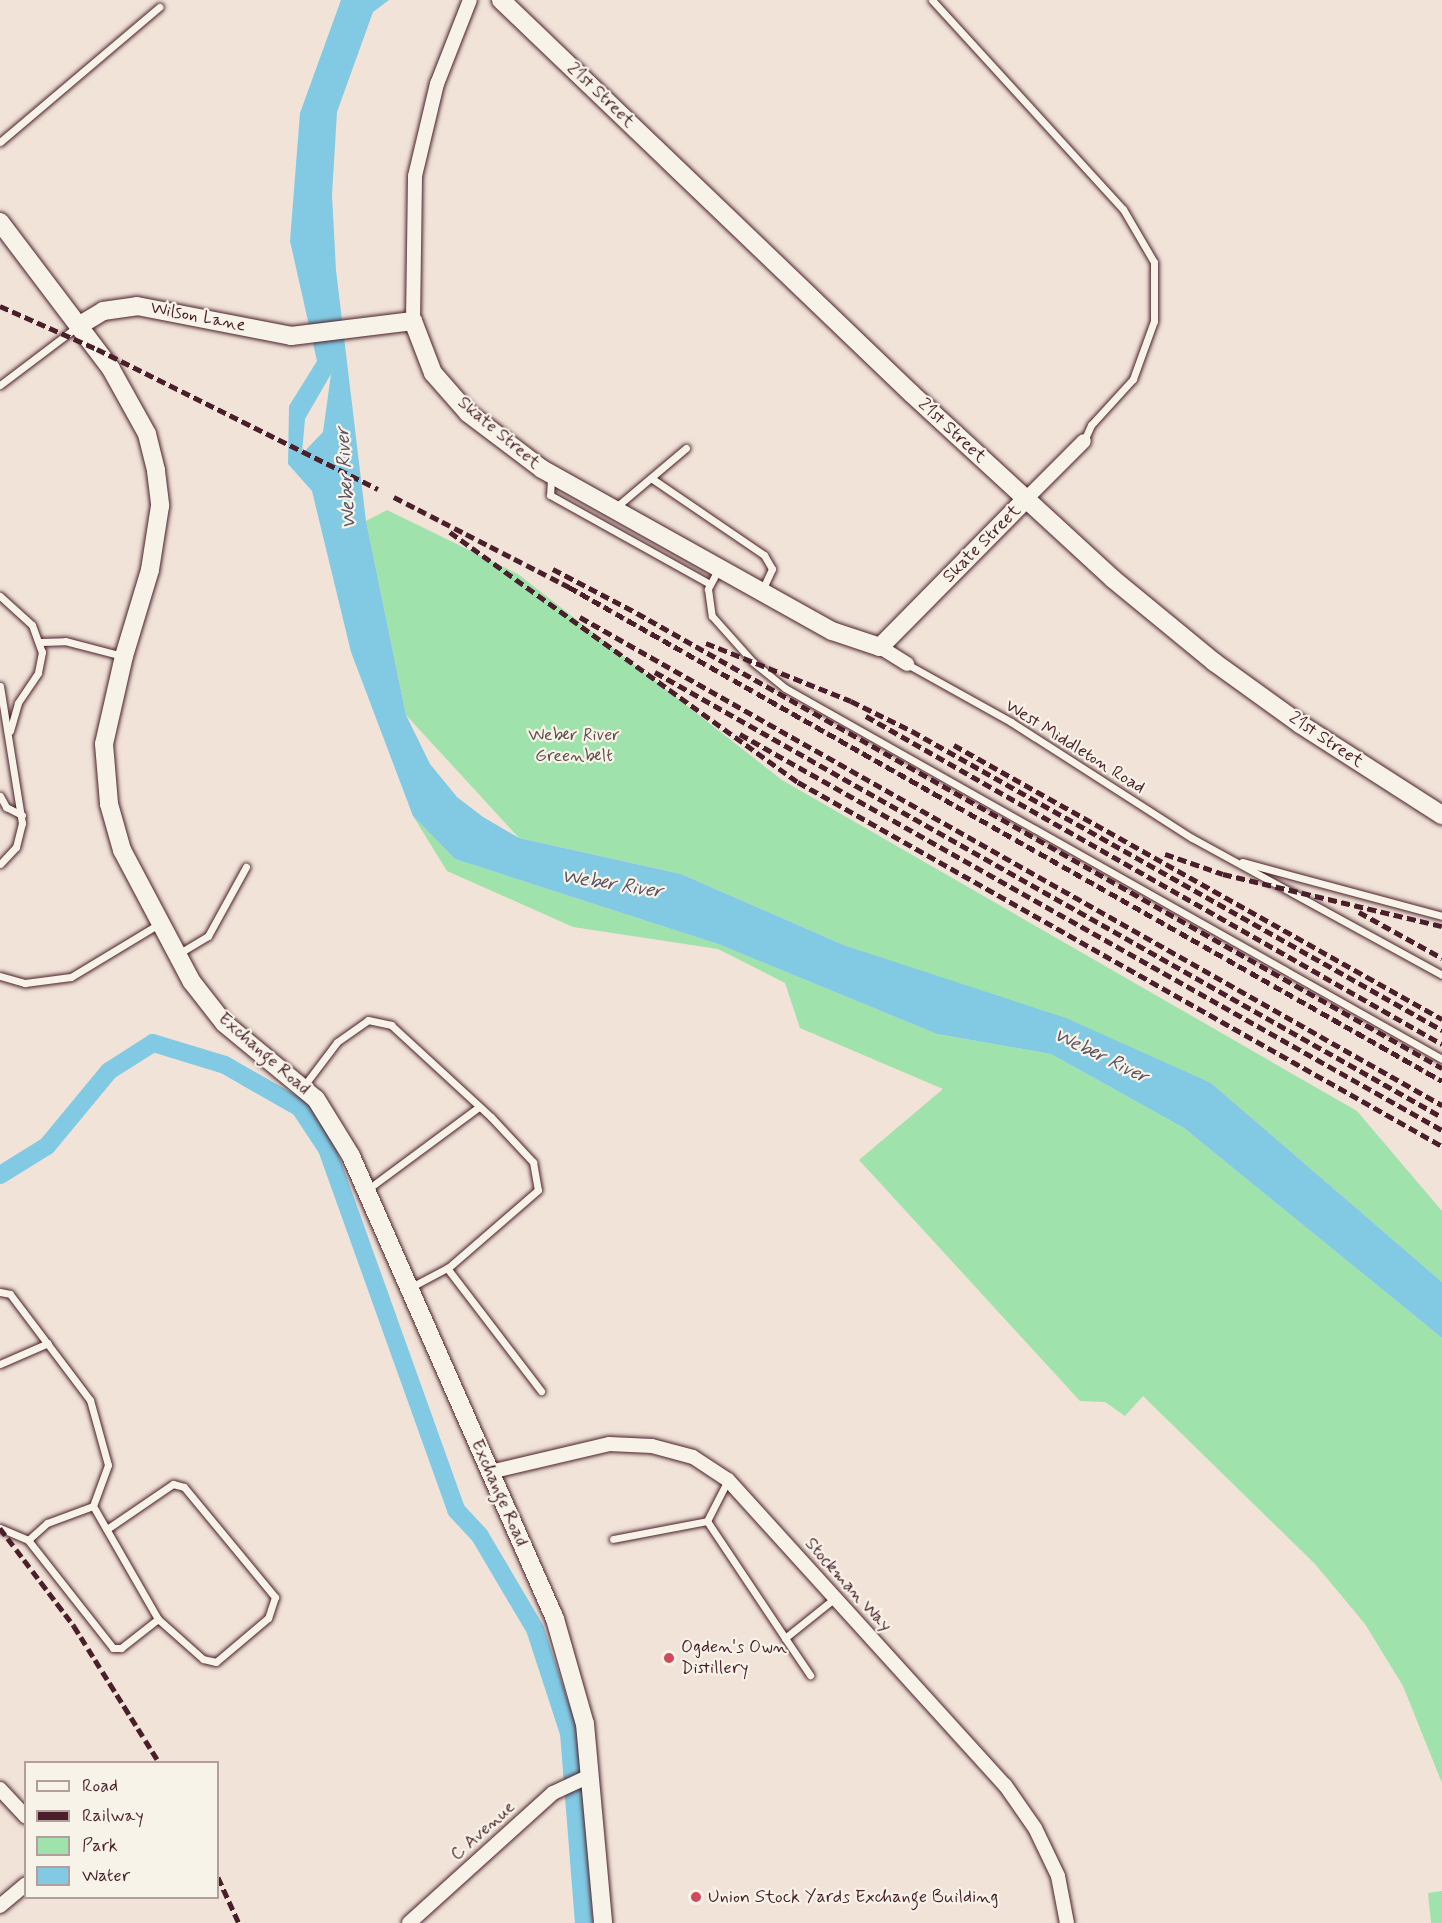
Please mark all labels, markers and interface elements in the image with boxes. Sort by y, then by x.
street label: 21st Street [563,58,639,132]
street label: Wilson Lane [151,298,245,336]
street label: Skate Street [453,392,545,474]
street label: 21st Street [913,394,991,468]
water label: Weber River [330,425,362,531]
street label: Skate Street [938,500,1026,588]
street label: West Middleton Road [1001,695,1149,799]
street label: 21st Street [1285,707,1367,773]
park label: Weber River Greenbelt [527,725,621,768]
water label: Weber River [558,864,666,904]
street label: Exchange Road [214,1008,314,1100]
water label: Weber River [1049,1022,1153,1090]
street label: Exchange Road [466,1436,532,1550]
street label: Stockman Way [800,1533,896,1637]
place label: Ogden's Own Distillery [681,1637,784,1680]
marker: Ogden's Own Distillery [662,1651,676,1665]
legend [24,1761,219,1899]
text: Road [82,1774,118,1798]
street label: C Avenue [448,1798,518,1864]
text: Railway [82,1804,144,1828]
text: Park [82,1834,118,1858]
text: Water [82,1864,130,1888]
place label: Union Stock Yards Exchange Building [708,1886,988,1908]
marker: Union Stock Yards Exchange Building [689,1890,703,1904]

